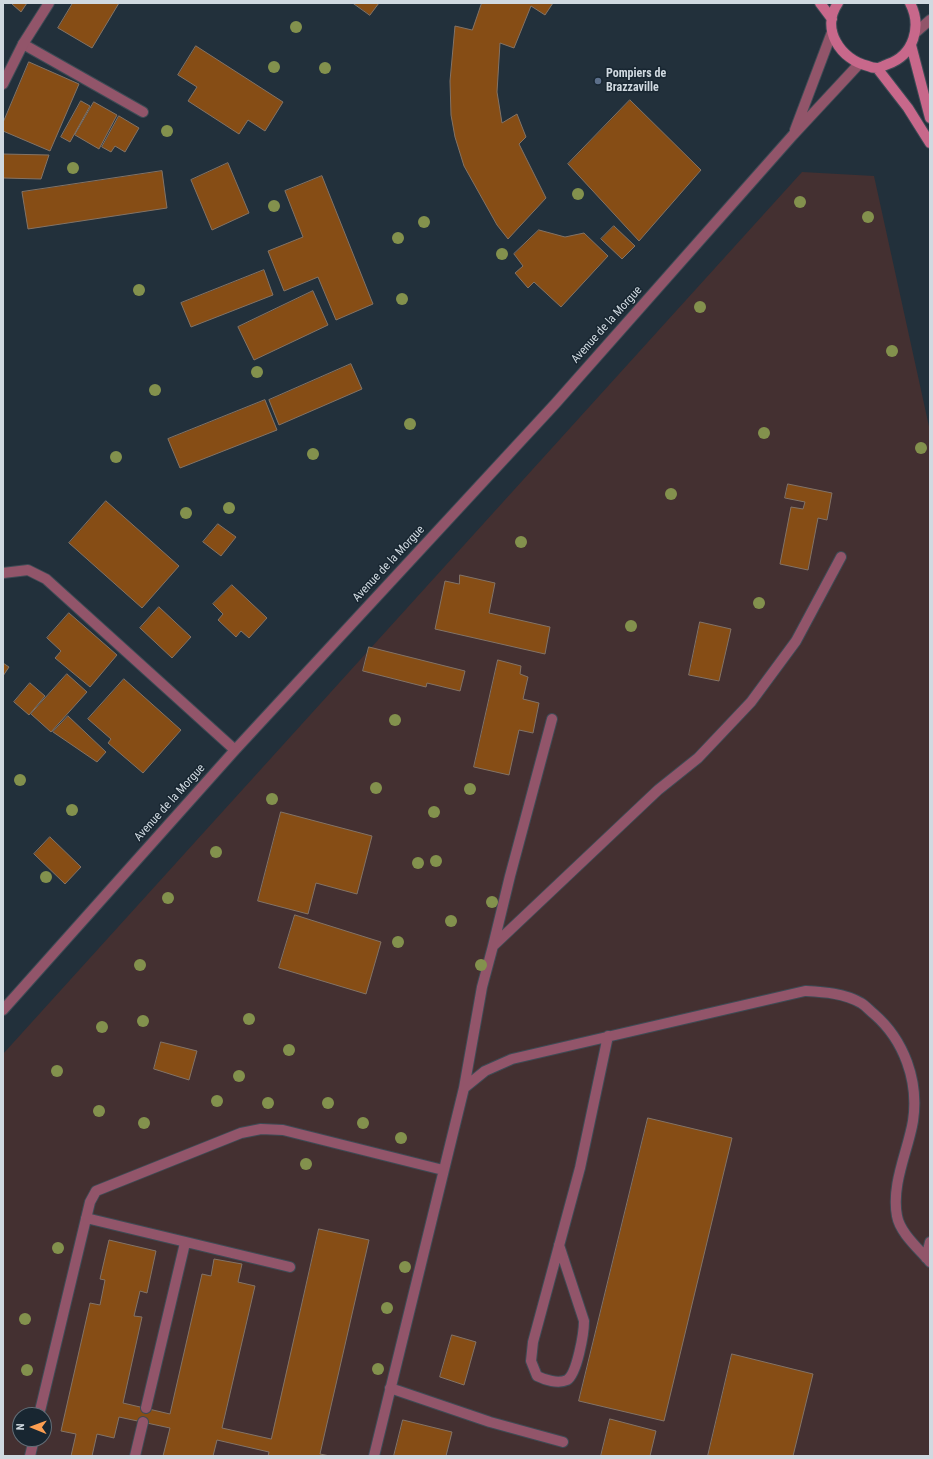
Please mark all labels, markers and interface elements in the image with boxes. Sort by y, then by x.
place label: Pompiers de Brazzaville [606,67,666,95]
marker: Pompiers de Brazzaville [593,76,603,86]
street label: Avenue de la Morgue [569,283,645,367]
street label: Avenue de la Morgue [350,523,428,605]
street label: Avenue de la Morgue [132,761,208,845]
north arrow [12,1407,52,1447]
text: N [14,1423,27,1430]

